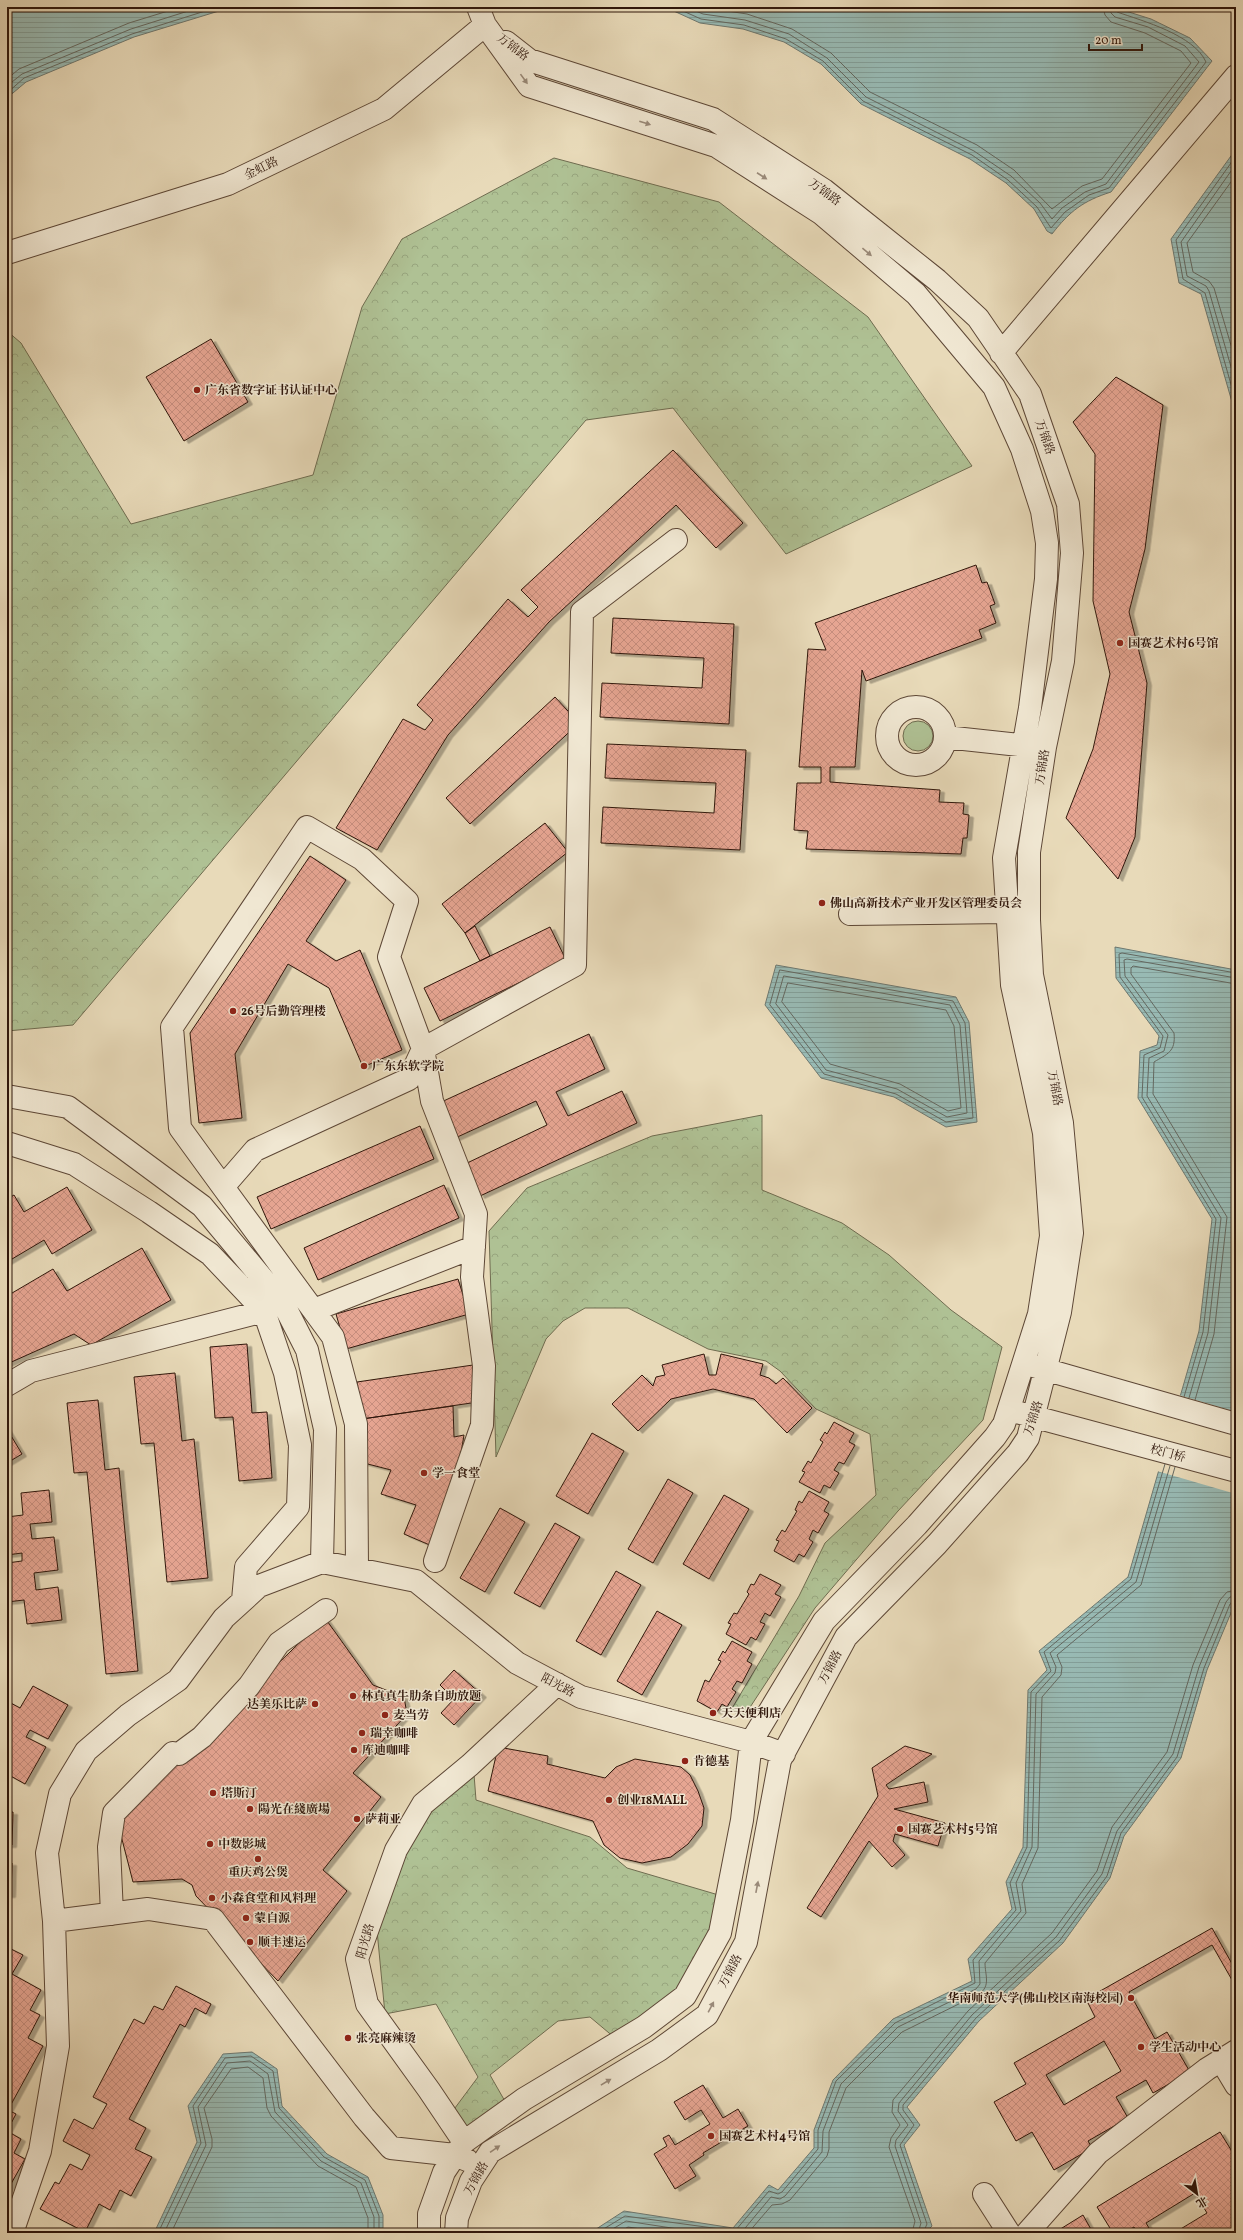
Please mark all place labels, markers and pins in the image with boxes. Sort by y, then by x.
place label: 广东省数字证书认证中心 [205,383,337,399]
marker: 广东省数字证书认证中心 [192,385,202,395]
place label: 国赛艺术村6号馆 [1128,636,1219,652]
marker: 国赛艺术村6号馆 [1115,638,1125,648]
place label: 佛山高新技术产业开发区管理委员会 [830,896,1022,912]
marker: 佛山高新技术产业开发区管理委员会 [817,898,827,908]
place label: 26号后勤管理楼 [241,1004,326,1020]
marker: 26号后勤管理楼 [228,1006,238,1016]
place label: 广东东软学院 [372,1059,444,1075]
marker: 广东东软学院 [359,1061,369,1071]
place label: 学一食堂 [432,1466,480,1482]
marker: 学一食堂 [419,1468,429,1478]
place label: 林真真牛肋条自助放题 [361,1689,481,1705]
marker: 林真真牛肋条自助放题 [348,1691,358,1701]
place label: 达美乐比萨 [247,1697,307,1713]
marker: 达美乐比萨 [310,1699,320,1709]
place label: 天天便利店 [721,1706,781,1722]
place label: 麦当劳 [393,1708,429,1724]
marker: 天天便利店 [708,1708,718,1718]
marker: 麦当劳 [380,1710,390,1720]
place label: 瑞幸咖啡 [370,1726,418,1742]
marker: 瑞幸咖啡 [357,1728,367,1738]
place label: 库迪咖啡 [362,1743,410,1759]
marker: 库迪咖啡 [349,1745,359,1755]
place label: 肯德基 [693,1754,730,1770]
marker: 肯德基 [680,1756,690,1766]
place label: 塔斯汀 [221,1786,257,1802]
marker: 塔斯汀 [208,1788,218,1798]
place label: 创业18MALL [617,1793,688,1809]
marker: 创业18MALL [604,1795,614,1805]
place label: 陽光在綫廣場 [258,1802,330,1818]
marker: 陽光在綫廣場 [245,1804,255,1814]
place label: 萨莉亚 [365,1812,401,1828]
marker: 萨莉亚 [352,1814,362,1824]
place label: 国赛艺术村5号馆 [908,1822,998,1838]
marker: 国赛艺术村5号馆 [895,1824,905,1834]
place label: 中数影城 [218,1837,266,1853]
marker: 中数影城 [205,1839,215,1849]
marker: 重庆鸡公煲 [253,1854,263,1864]
place label: 重庆鸡公煲 [228,1865,288,1881]
place label: 小森食堂和风料理 [220,1891,317,1907]
marker: 小森食堂和风料理 [207,1893,217,1903]
place label: 蒙自源 [254,1911,290,1927]
marker: 蒙自源 [241,1913,251,1923]
place label: 顺丰速运 [258,1935,306,1951]
marker: 顺丰速运 [245,1937,255,1947]
place label: 华南师范大学(佛山校区南海校园) [947,1991,1123,2007]
marker: 华南师范大学(佛山校区南海校园) [1126,1993,1136,2003]
place label: 张亮麻辣烫 [356,2031,416,2047]
marker: 张亮麻辣烫 [343,2033,353,2043]
place label: 学生活动中心 [1149,2040,1221,2056]
marker: 学生活动中心 [1136,2042,1146,2052]
place label: 国赛艺术村4号馆 [719,2129,810,2145]
marker: 国赛艺术村4号馆 [706,2131,716,2141]

